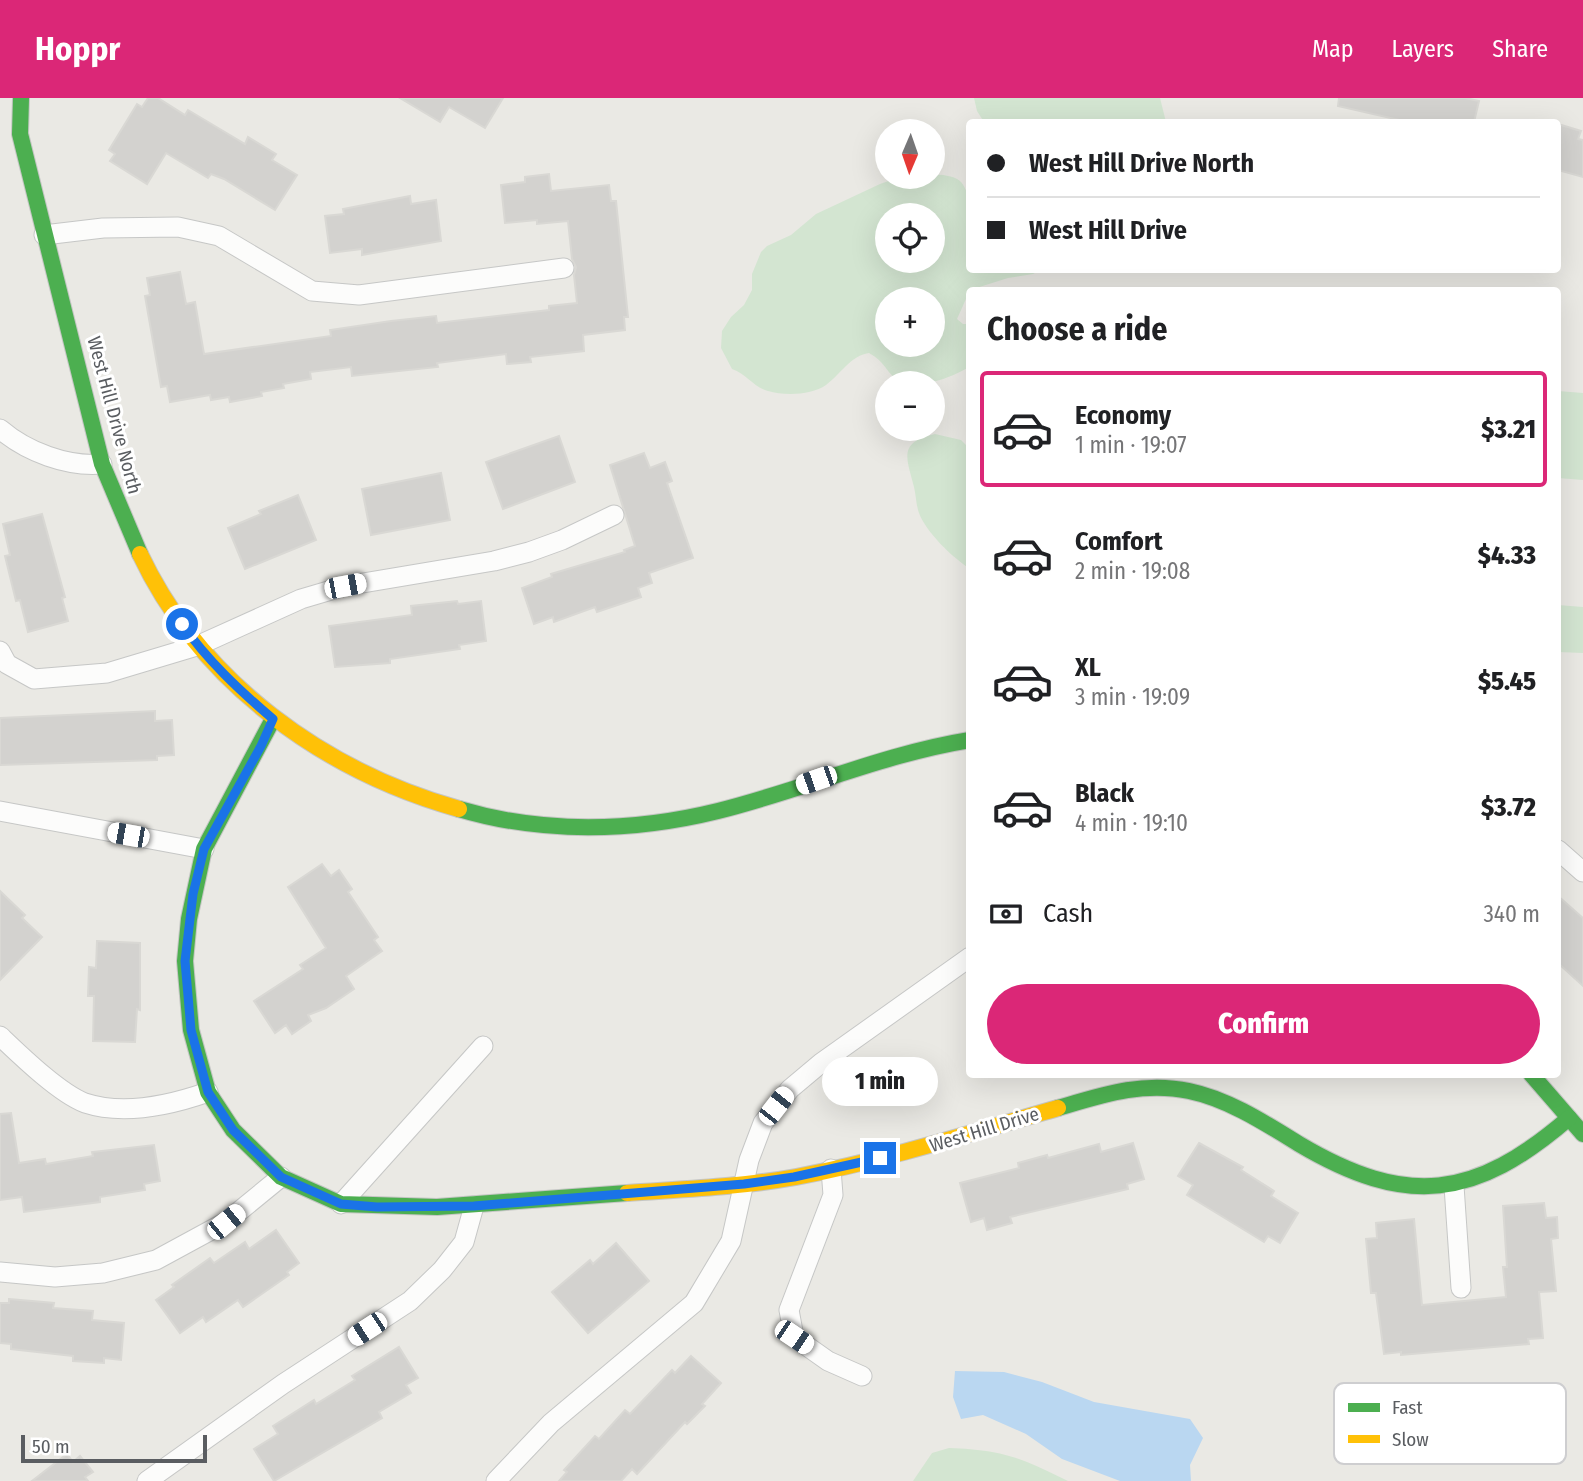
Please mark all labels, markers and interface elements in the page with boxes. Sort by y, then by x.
text: Hoppr [35,29,120,69]
text: Map [1312,35,1354,63]
text: Layers [1392,35,1454,63]
text: Share [1492,35,1548,63]
north arrow [875,119,945,189]
map controls [875,119,945,441]
text: West Hill Drive North [1029,148,1254,179]
button: locate [875,203,945,273]
text: West Hill Drive [1029,215,1187,246]
button: + [875,287,945,357]
text: Choose a ride [987,310,1168,348]
street label: West Hill Drive North [82,334,147,496]
button: − [875,371,945,441]
icon: car [991,398,1054,461]
text: Economy [1075,400,1171,431]
text: $3.21 [1481,414,1536,445]
text: 1 min · 19:07 [1075,431,1187,459]
icon: car [991,524,1054,587]
text: Comfort [1075,526,1163,557]
text: $4.33 [1478,540,1536,571]
text: 2 min · 19:08 [1075,557,1190,585]
car [323,572,368,600]
route start [166,608,198,640]
icon: car [991,650,1054,713]
text: XL [1075,652,1101,683]
text: $5.45 [1478,666,1536,697]
text: 3 min · 19:09 [1075,683,1190,711]
car [793,763,840,797]
icon: car [991,776,1054,839]
text: Black [1075,778,1134,809]
text: $3.72 [1481,792,1536,823]
text: 4 min · 19:10 [1075,809,1188,837]
car [106,821,151,849]
icon: cash [987,895,1025,933]
text: Cash [1043,898,1093,929]
text: 340 m [1484,900,1540,928]
button: Confirm [987,984,1540,1064]
callout: 1 min [822,1056,938,1105]
text: 1 min [855,1067,905,1095]
car [755,1083,798,1129]
street label: West Hill Drive [927,1102,1042,1157]
route end [864,1142,896,1174]
car [204,1201,249,1243]
car [344,1309,391,1349]
car [771,1317,818,1357]
legend [1334,1383,1566,1464]
text: Fast [1392,1396,1423,1419]
text: Slow [1392,1428,1429,1451]
scale bar [21,1432,206,1464]
text: 50 m [32,1435,70,1458]

